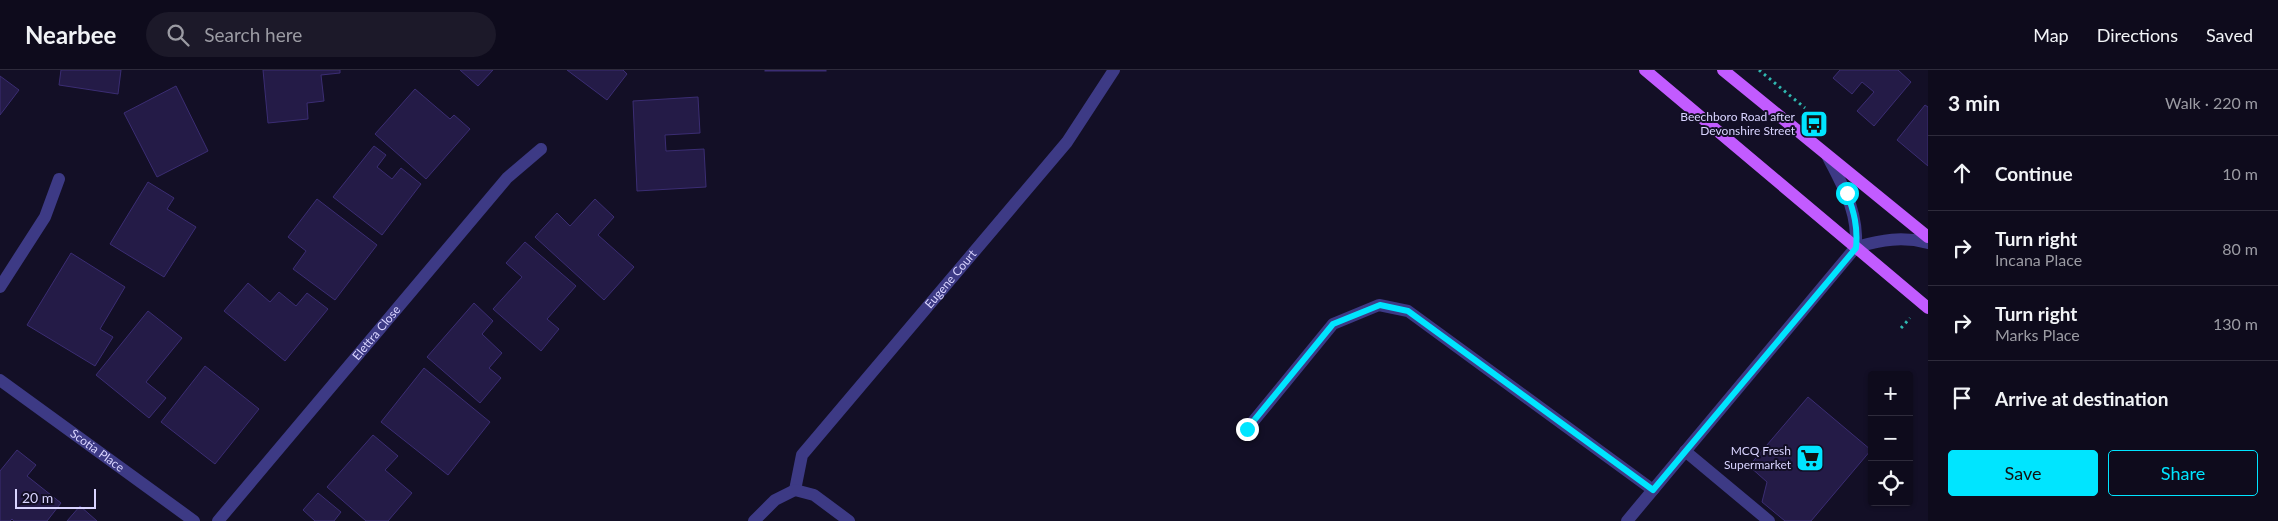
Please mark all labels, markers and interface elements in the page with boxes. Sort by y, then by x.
search box [146,12,496,57]
text: Nearbee [25,20,116,49]
icon: search [164,21,192,49]
text: Search here [204,23,302,46]
text: Map [2033,24,2069,46]
text: Directions [2097,24,2178,46]
text: Saved [2206,24,2253,46]
text: 3 min [1948,90,2000,115]
text: Walk · 220 m [2165,93,2258,112]
place label: Beechboro Road after Devonshire Street [1680,109,1796,138]
bus stop icon: Beechboro Road after Devonshire Street [1799,109,1829,139]
icon: ahead [1948,159,1976,187]
text: Continue [1995,162,2073,185]
text: 10 m [2222,164,2258,183]
route start [1836,182,1859,205]
text: Turn right [1995,227,2077,250]
icon: right [1948,234,1976,262]
text: 80 m [2222,239,2258,258]
street label: Eugene Court [921,246,980,311]
text: Incana Place [1995,250,2082,269]
street label: Elettra Close [349,302,403,363]
text: Turn right [1995,302,2077,325]
icon: right [1948,309,1976,337]
text: 130 m [2213,314,2258,333]
text: Marks Place [1995,325,2080,344]
map controls [1868,371,1913,506]
button: + [1868,371,1913,416]
icon: arrive [1948,384,1976,412]
text: Arrive at destination [1995,387,2168,410]
button: − [1868,416,1913,461]
route end [1236,418,1259,441]
street label: Scotia Place [67,425,127,475]
place label: MCQ Fresh Supermarket [1724,443,1792,472]
supermarket icon: MCQ Fresh Supermarket [1795,443,1825,473]
button: Save [1948,450,2098,496]
button: Share [2108,450,2258,496]
button: locate [1868,461,1913,506]
scale bar [15,486,96,509]
text: 20 m [22,489,53,506]

